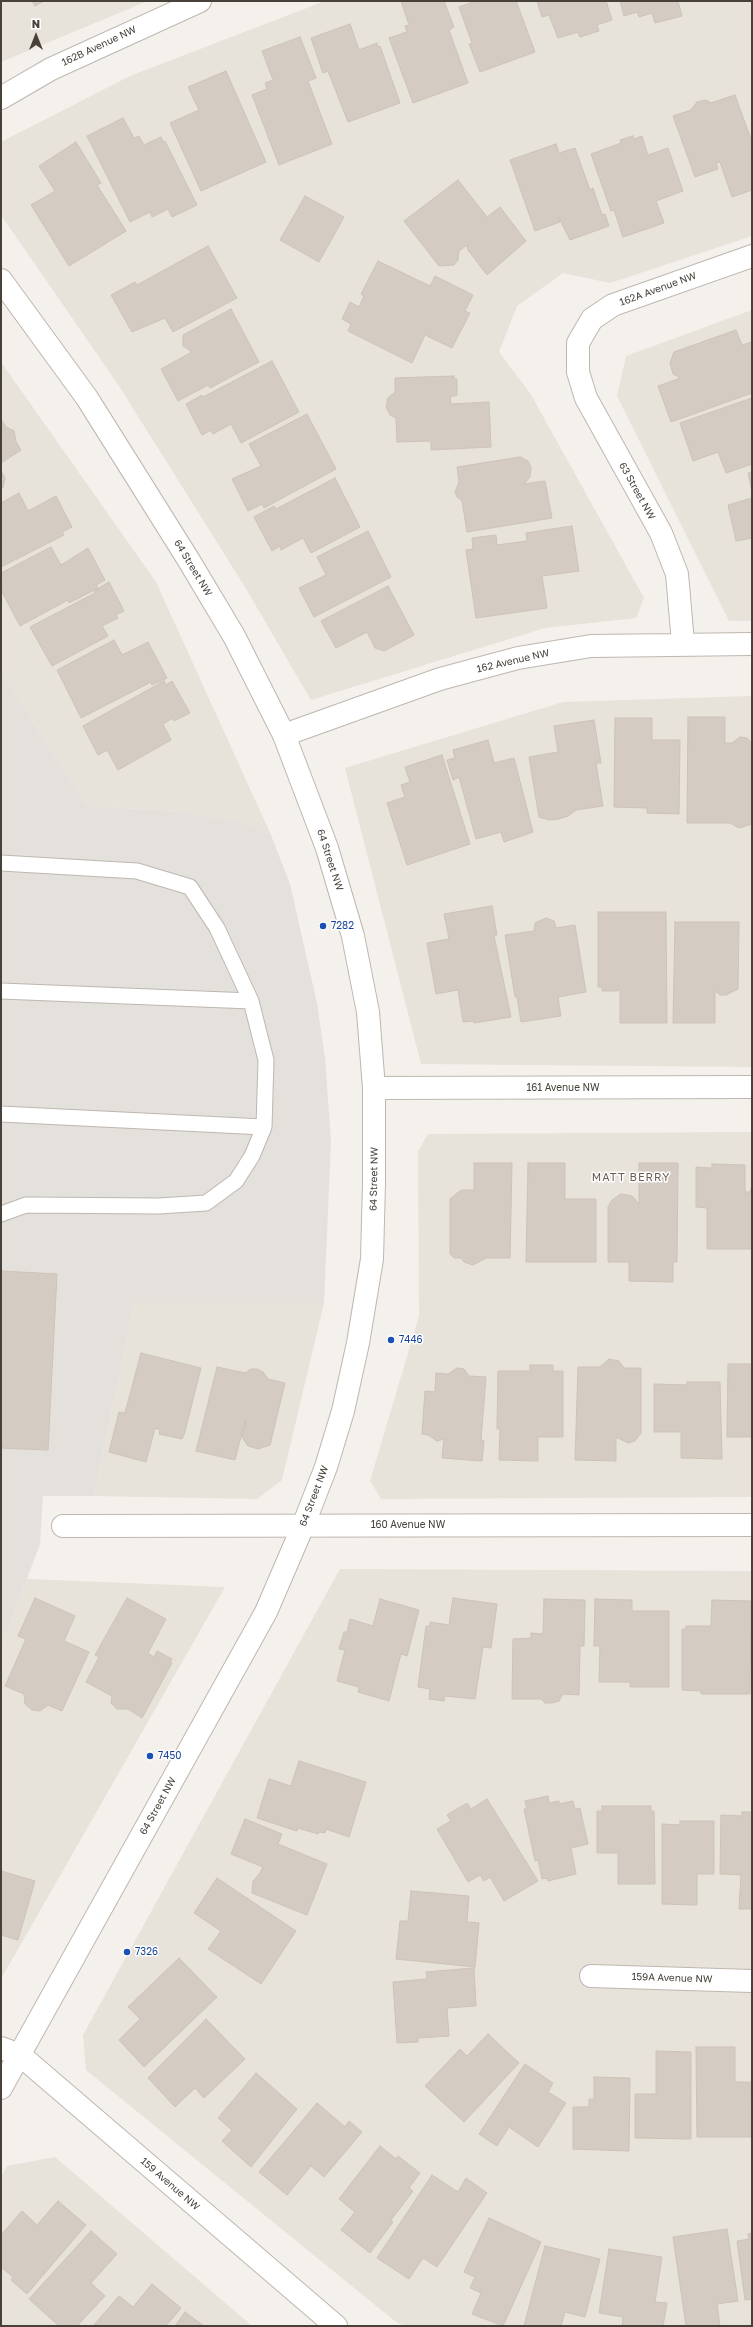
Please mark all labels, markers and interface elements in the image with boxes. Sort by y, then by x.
north arrow [16,16,56,56]
text: N [32,17,40,30]
street label: 162B Avenue NW [60,23,138,69]
street label: 162A Avenue NW [618,270,698,308]
street label: 63 Street NW [616,460,658,522]
street label: 64 Street NW [171,538,215,598]
street label: 162 Avenue NW [476,647,550,675]
street label: 64 Street NW [314,828,346,892]
place label: 7282 [331,920,354,932]
marker: 7282 [318,921,328,931]
street label: 161 Avenue NW [526,1082,600,1094]
street label: 64 Street NW [367,1147,381,1211]
district label: MATT BERRY [592,1171,670,1185]
place label: 7446 [399,1334,423,1346]
marker: 7446 [386,1335,396,1345]
street label: 64 Street NW [297,1464,331,1528]
street label: 160 Avenue NW [371,1519,445,1531]
place label: 7450 [158,1750,181,1762]
marker: 7450 [145,1751,155,1761]
street label: 64 Street NW [137,1775,179,1837]
place label: 7326 [135,1946,158,1958]
marker: 7326 [122,1947,132,1957]
street label: 159A Avenue NW [631,1971,713,1985]
street label: 159 Avenue NW [138,2155,202,2213]

